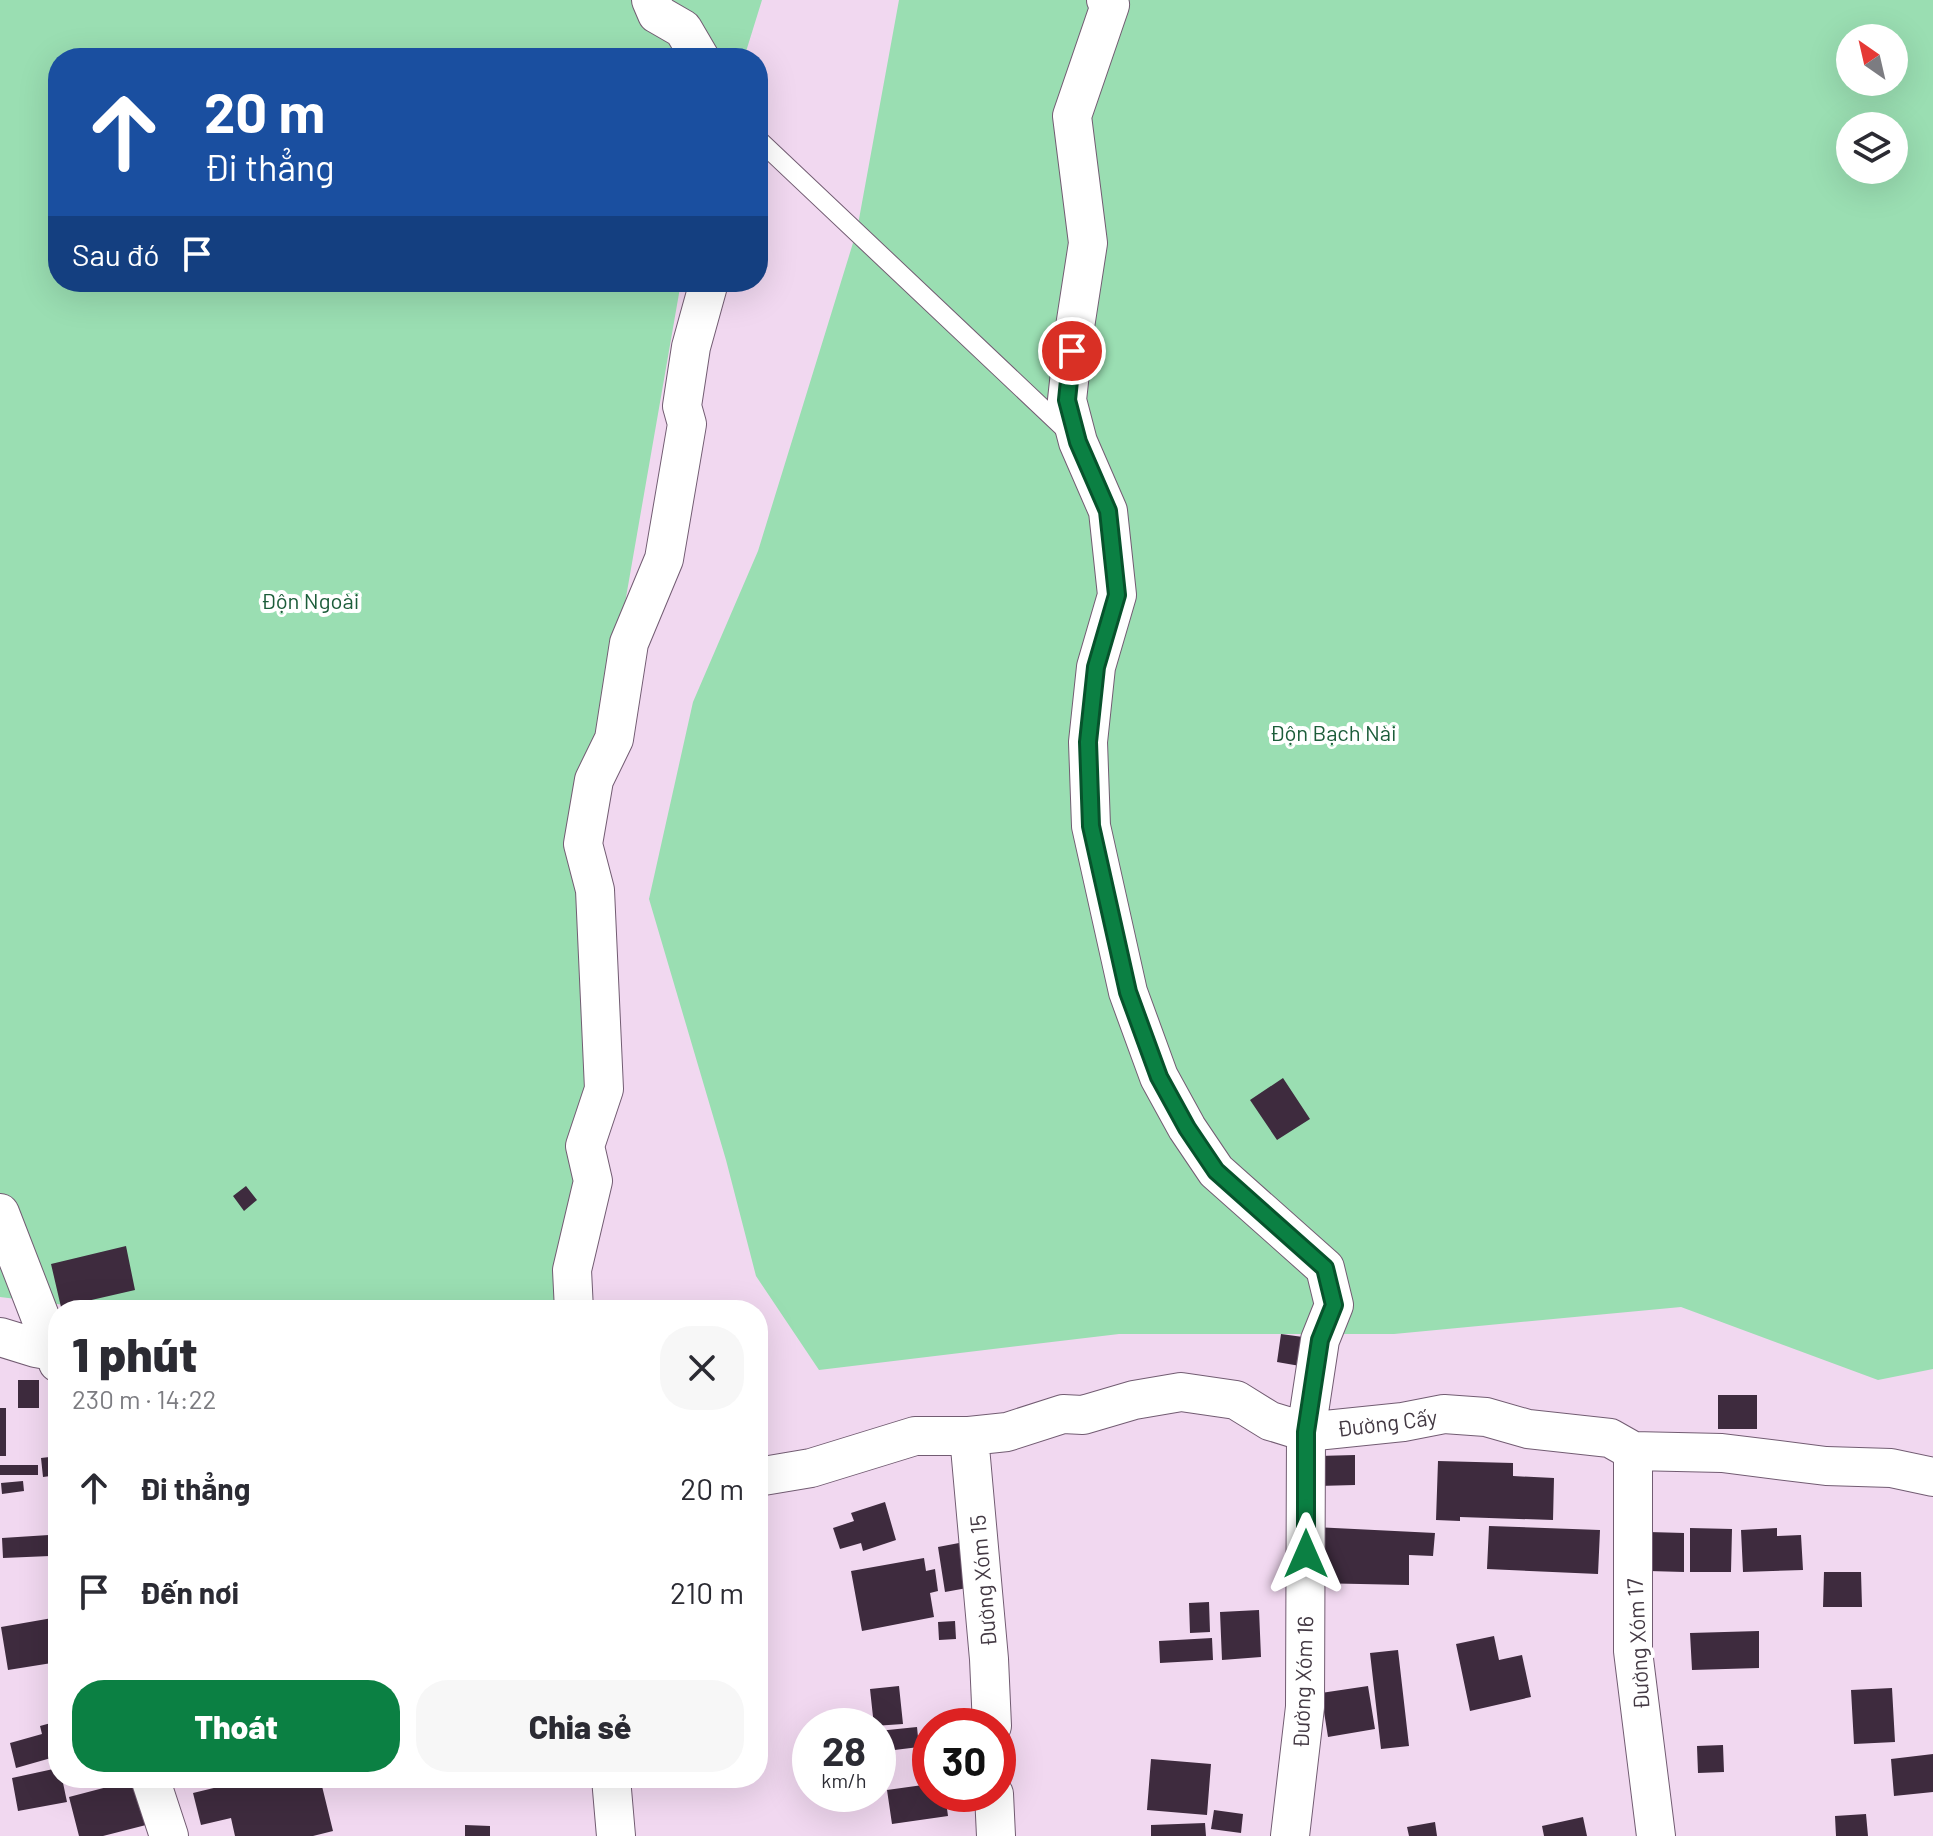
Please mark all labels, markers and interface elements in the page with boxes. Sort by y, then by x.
north arrow [1836,24,1908,96]
map controls [1836,24,1908,184]
text: 20 m [204,77,325,144]
icon: ahead [72,80,176,184]
button: layers [1836,112,1908,184]
text: Đi thẳng [204,145,335,188]
icon: arrive [175,232,219,276]
text: Sau đó [72,236,159,272]
pin [1038,317,1106,385]
icon: arrive [1050,329,1094,373]
park label: Độn Ngoài [261,587,359,613]
park label: Độn Bạch Nài [1269,719,1397,745]
text: 1 phút [72,1324,197,1382]
button: close [660,1326,744,1410]
text: 230 m · 14:22 [72,1383,217,1414]
street label: Đường Cấy [1335,1403,1439,1441]
icon: ahead [72,1466,116,1510]
text: Đi thẳng [140,1470,250,1506]
text: 20 m [680,1470,744,1506]
position arrow [1264,1512,1348,1596]
street label: Đường Xóm 15 [963,1514,1001,1648]
icon: arrive [72,1570,116,1614]
text: Đến nơi [140,1574,239,1610]
text: 210 m [670,1574,744,1610]
street label: Đường Xóm 17 [1621,1578,1653,1710]
street label: Đường Xóm 16 [1287,1615,1317,1749]
button: Thoát [72,1680,400,1772]
button: Chia sẻ [416,1680,744,1772]
speed limit sign: 30 [912,1708,1016,1812]
text: 28 [822,1726,866,1774]
text: km/h [821,1768,867,1792]

